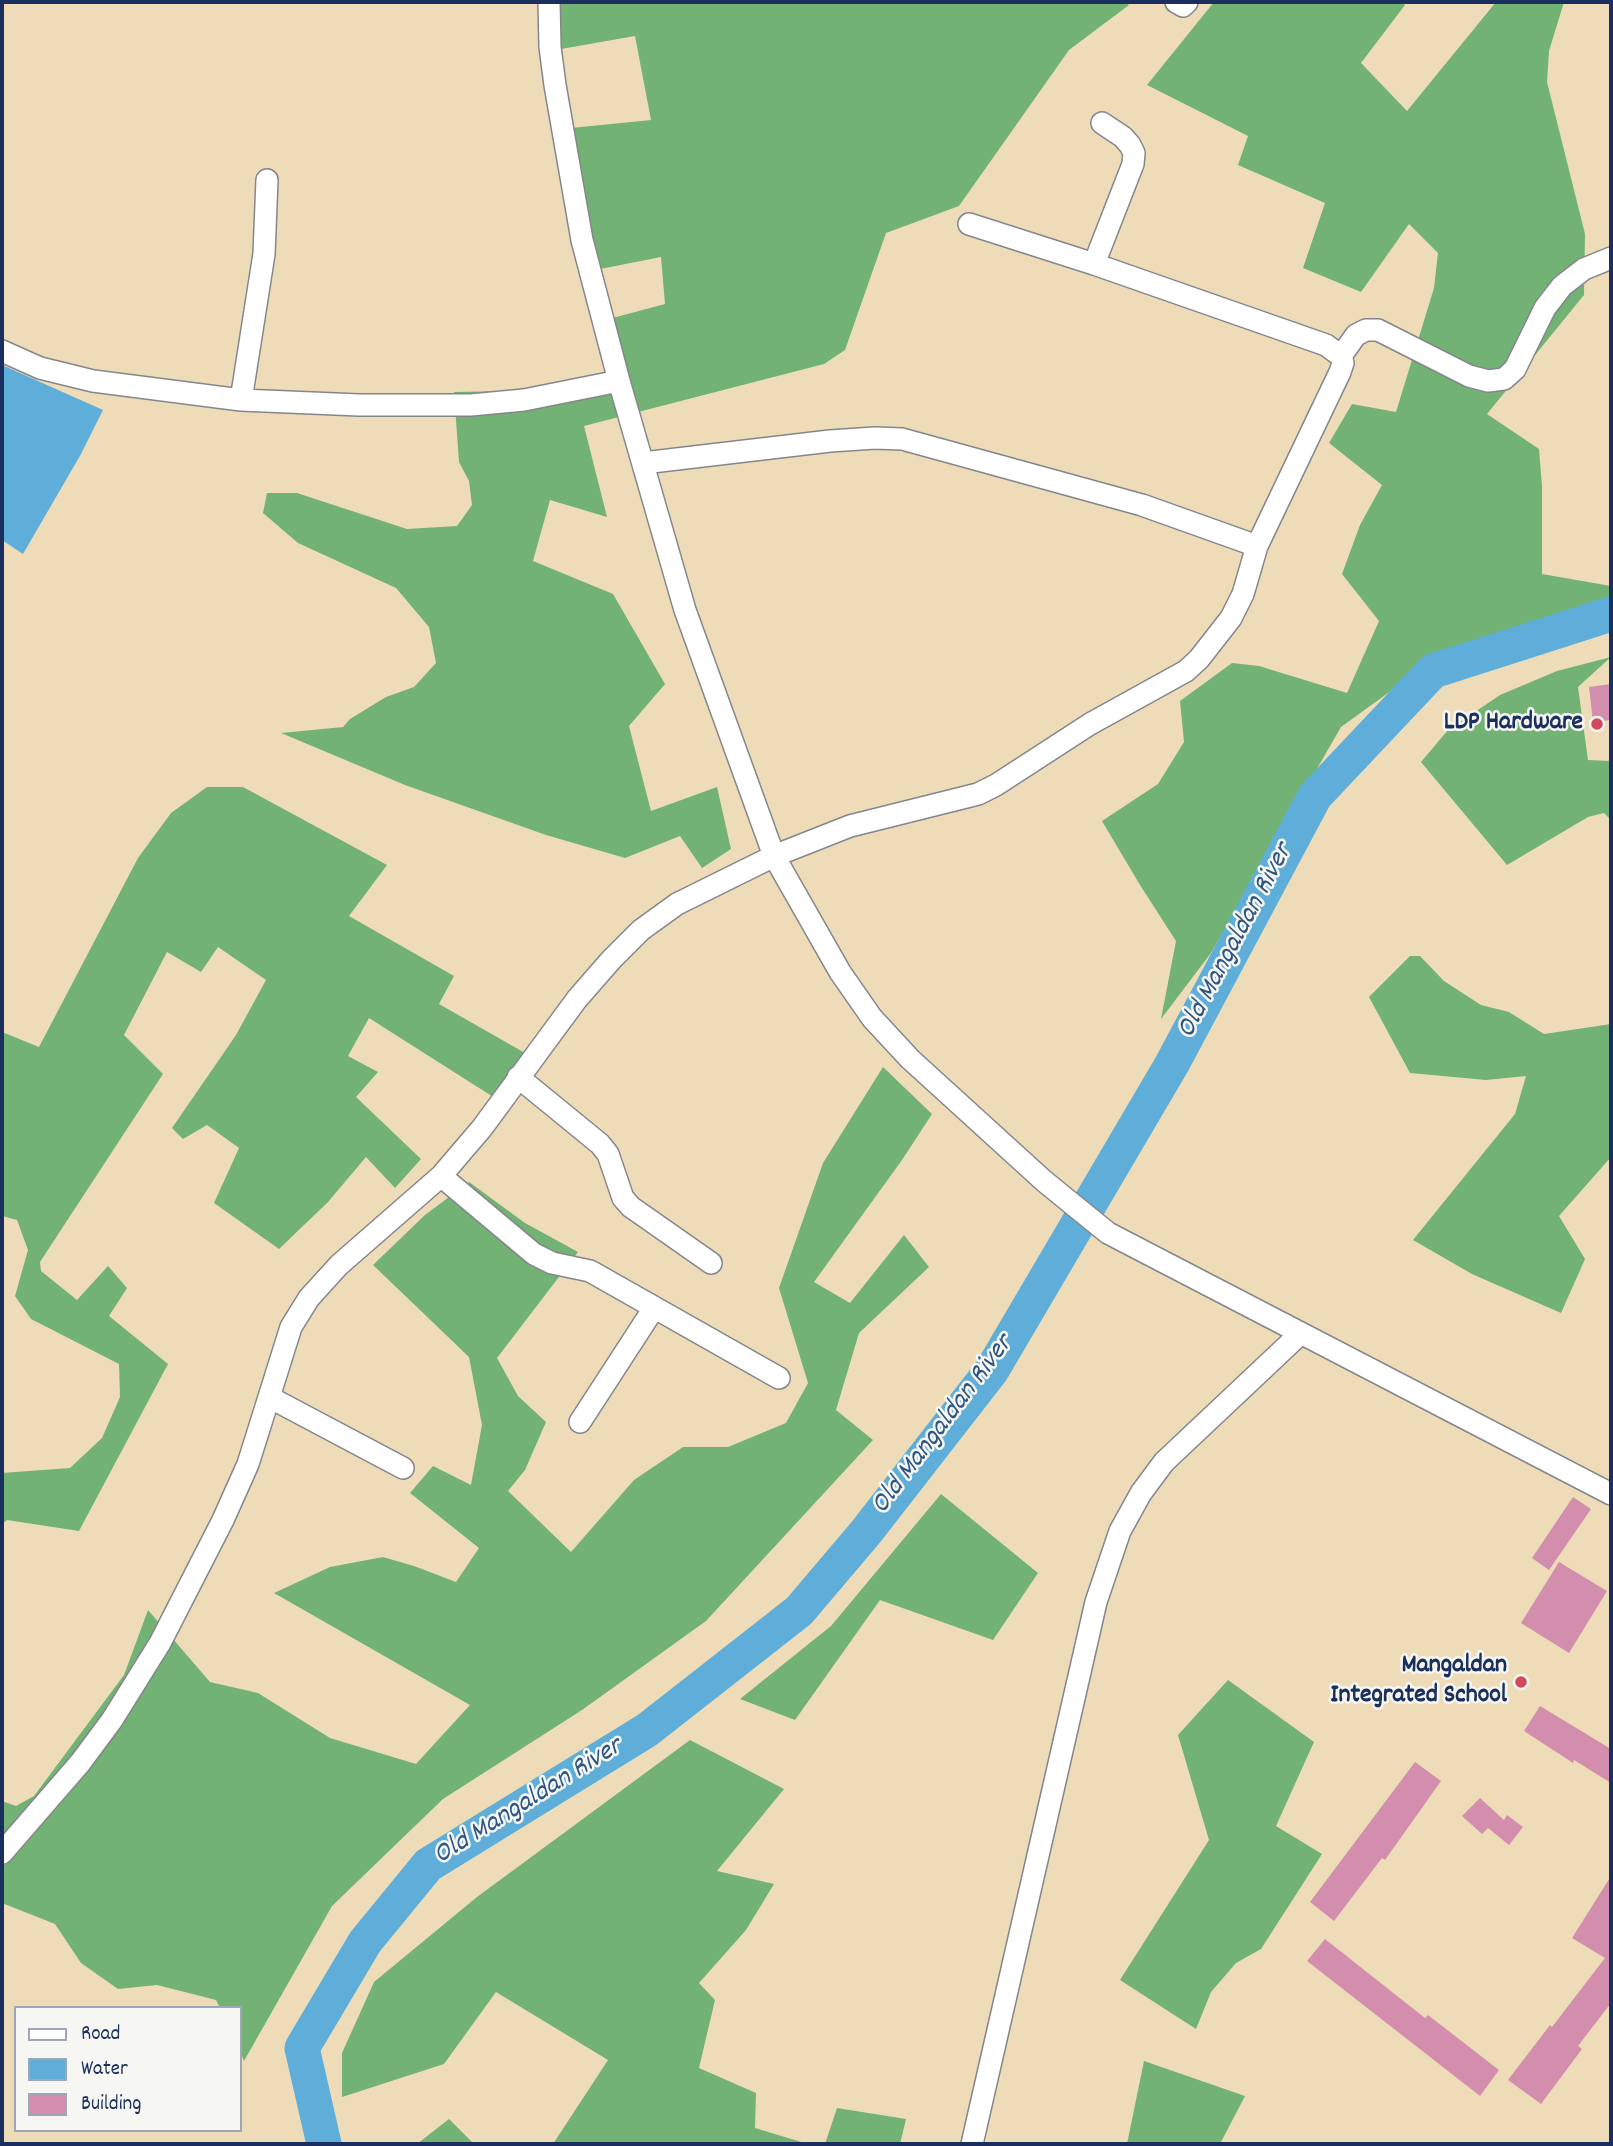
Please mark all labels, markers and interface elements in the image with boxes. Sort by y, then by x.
place label: LDP Hardware [1444,708,1583,740]
marker: LDP Hardware [1589,716,1605,732]
water label: Old Mangaldan River [1172,839,1302,1045]
water label: Old Mangaldan River [866,1330,1022,1522]
place label: Mangaldan Integrated School [1330,1651,1507,1712]
marker: Mangaldan Integrated School [1513,1674,1529,1690]
water label: Old Mangaldan River [429,1732,629,1874]
legend [14,2006,242,2132]
text: Road [81,2020,120,2050]
text: Water [81,2055,128,2085]
text: Building [81,2090,141,2120]

